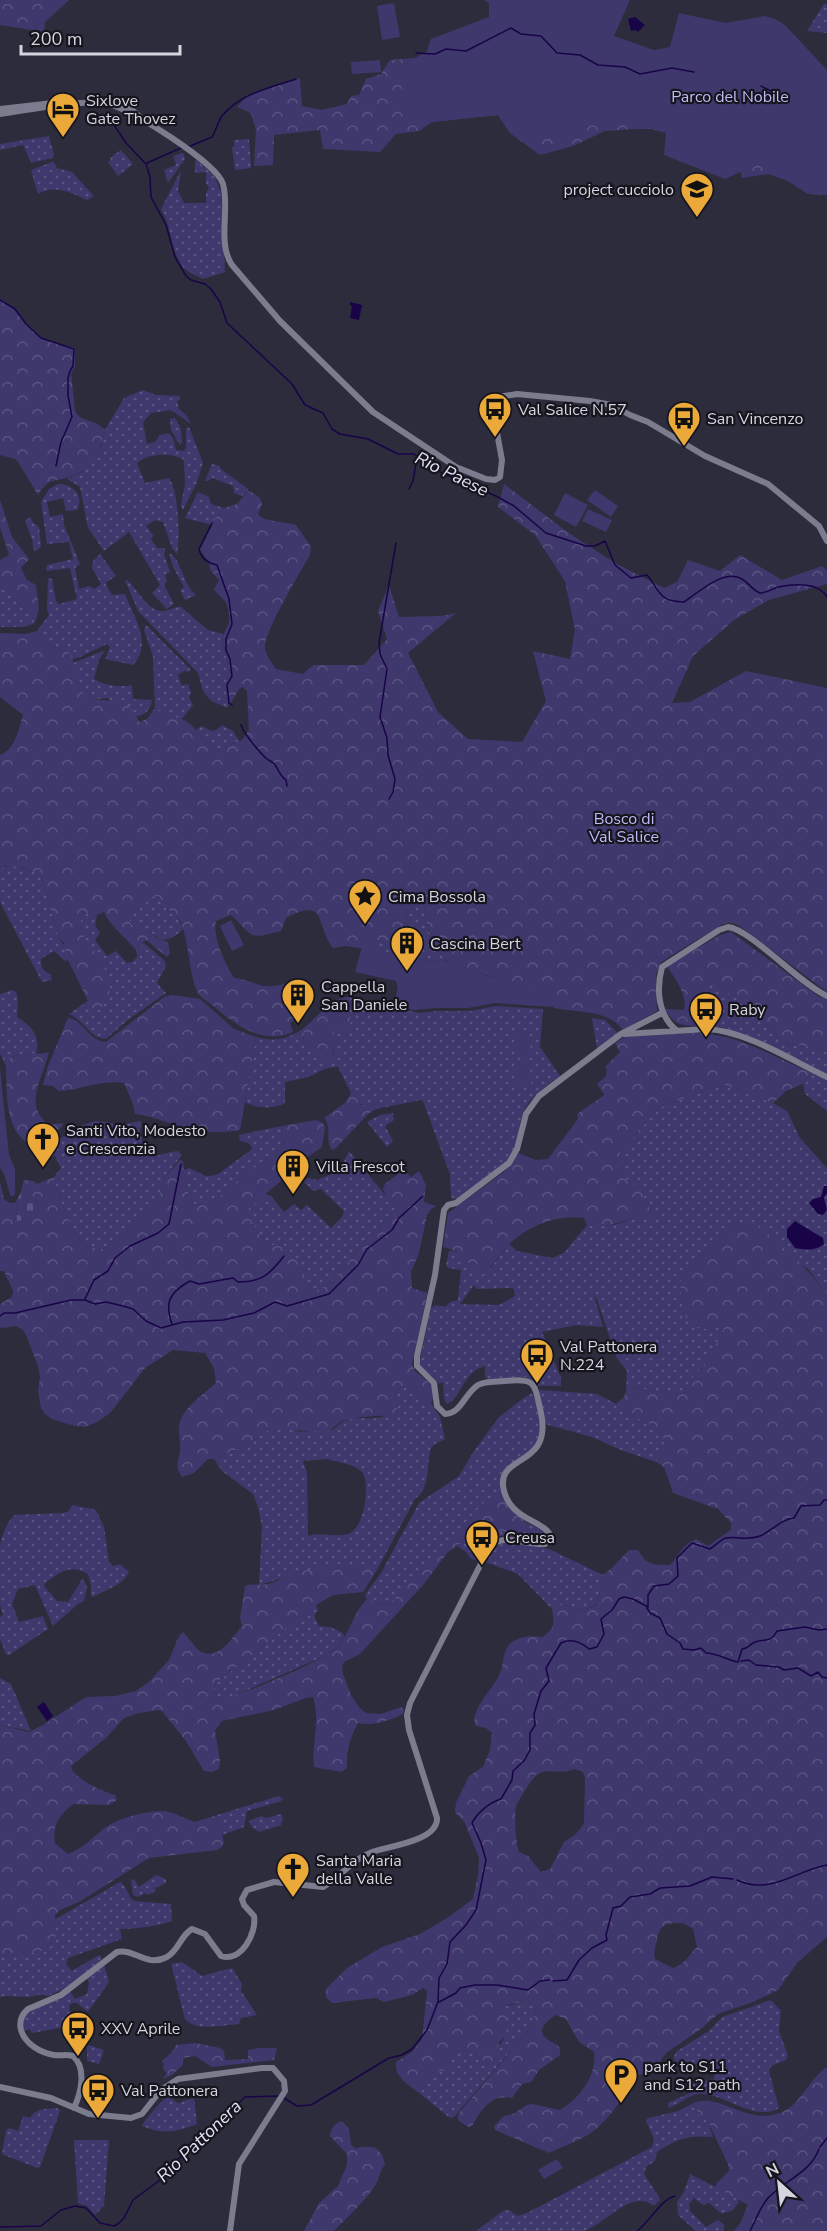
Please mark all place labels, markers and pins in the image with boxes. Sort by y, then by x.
place label: Sixlove Gate Thovez [86,90,176,130]
hotel icon: Sixlove Gate Thovez [45,91,81,138]
school or university icon: project cucciolo [679,171,715,218]
place label: project cucciolo [564,179,674,201]
bus stop icon: Val Salice N.57 [477,391,513,438]
place label: Val Salice N.57 [517,399,627,421]
bus stop icon: San Vincenzo [666,400,702,447]
place label: San Vincenzo [707,408,803,430]
place icon: Cima Bossola [347,878,383,925]
place label: Cima Bossola [388,886,486,908]
building icon: Cascina Bert [389,925,425,972]
place label: Cascina Bert [430,933,521,955]
place label: Cappella San Daniele [321,976,407,1016]
building icon: Cappella San Daniele [280,977,316,1024]
bus stop icon: Raby [688,991,724,1038]
place label: Raby [729,999,766,1021]
place label: Santi Vito, Modesto e Crescenzia [66,1120,206,1160]
church icon: Santi Vito, Modesto e Crescenzia [25,1121,61,1168]
building icon: Villa Frescot [275,1148,311,1195]
place label: Villa Frescot [315,1156,405,1178]
place label: Val Pattonera N.224 [559,1336,657,1376]
bus stop icon: Val Pattonera N.224 [519,1337,555,1384]
bus stop icon: Creusa [464,1519,500,1566]
place label: Creusa [505,1527,555,1549]
place label: Santa Maria della Valle [316,1850,402,1890]
church icon: Santa Maria della Valle [275,1851,311,1898]
bus stop icon: XXV Aprile [60,2010,96,2057]
place label: XXV Aprile [101,2018,180,2040]
place label: park to S11 and S12 path [644,2056,741,2096]
parking icon: park to S11 and S12 path [603,2057,639,2104]
bus stop icon: Val Pattonera [80,2072,116,2119]
place label: Val Pattonera [120,2080,218,2102]

